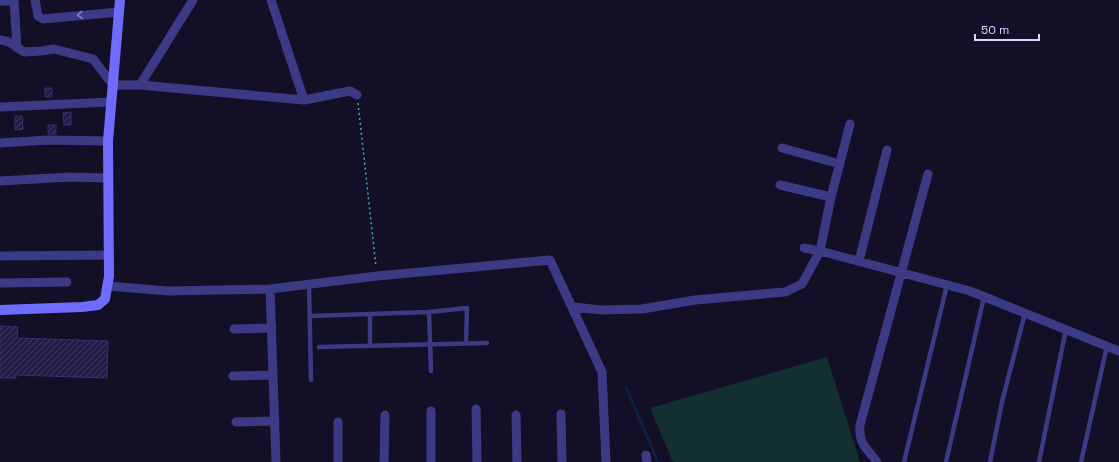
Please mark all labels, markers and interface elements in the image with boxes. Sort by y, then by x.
one-way arrow [77,11,83,20]
scale bar [975,16,1039,42]
text: 50 m [981,22,1009,38]

